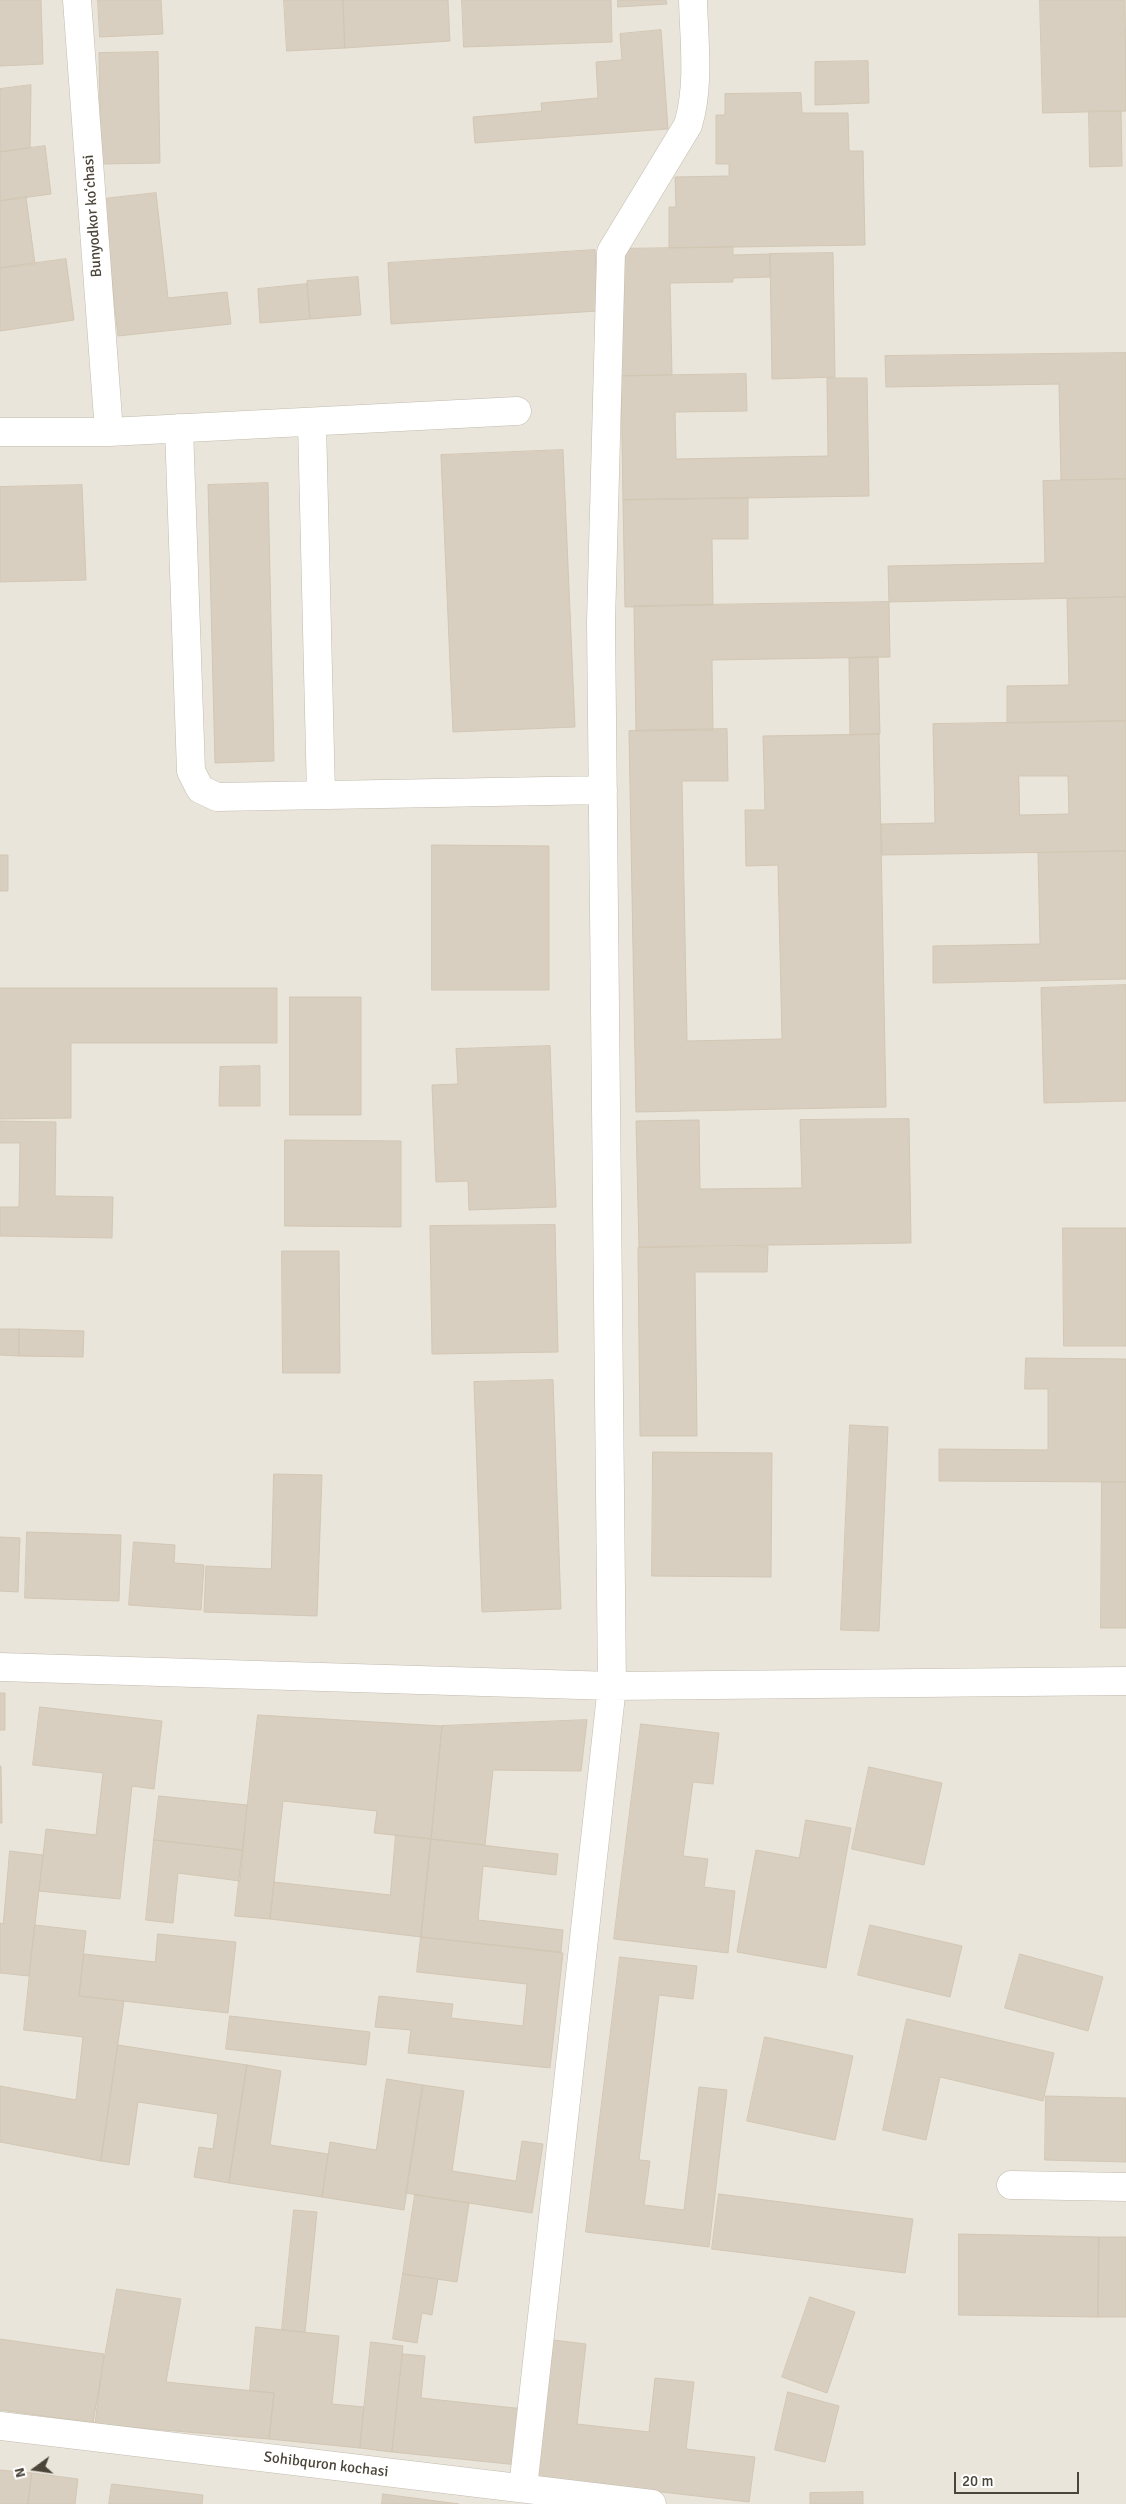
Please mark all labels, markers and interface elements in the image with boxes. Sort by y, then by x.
street label: Bunyodkor koʻchasi [80,154,106,278]
north arrow [10,2444,60,2494]
street label: Sohibquron kochasi [263,2448,389,2482]
scale bar [956,2462,1081,2494]
text: N [11,2466,29,2480]
text: 20 m [962,2472,993,2490]

